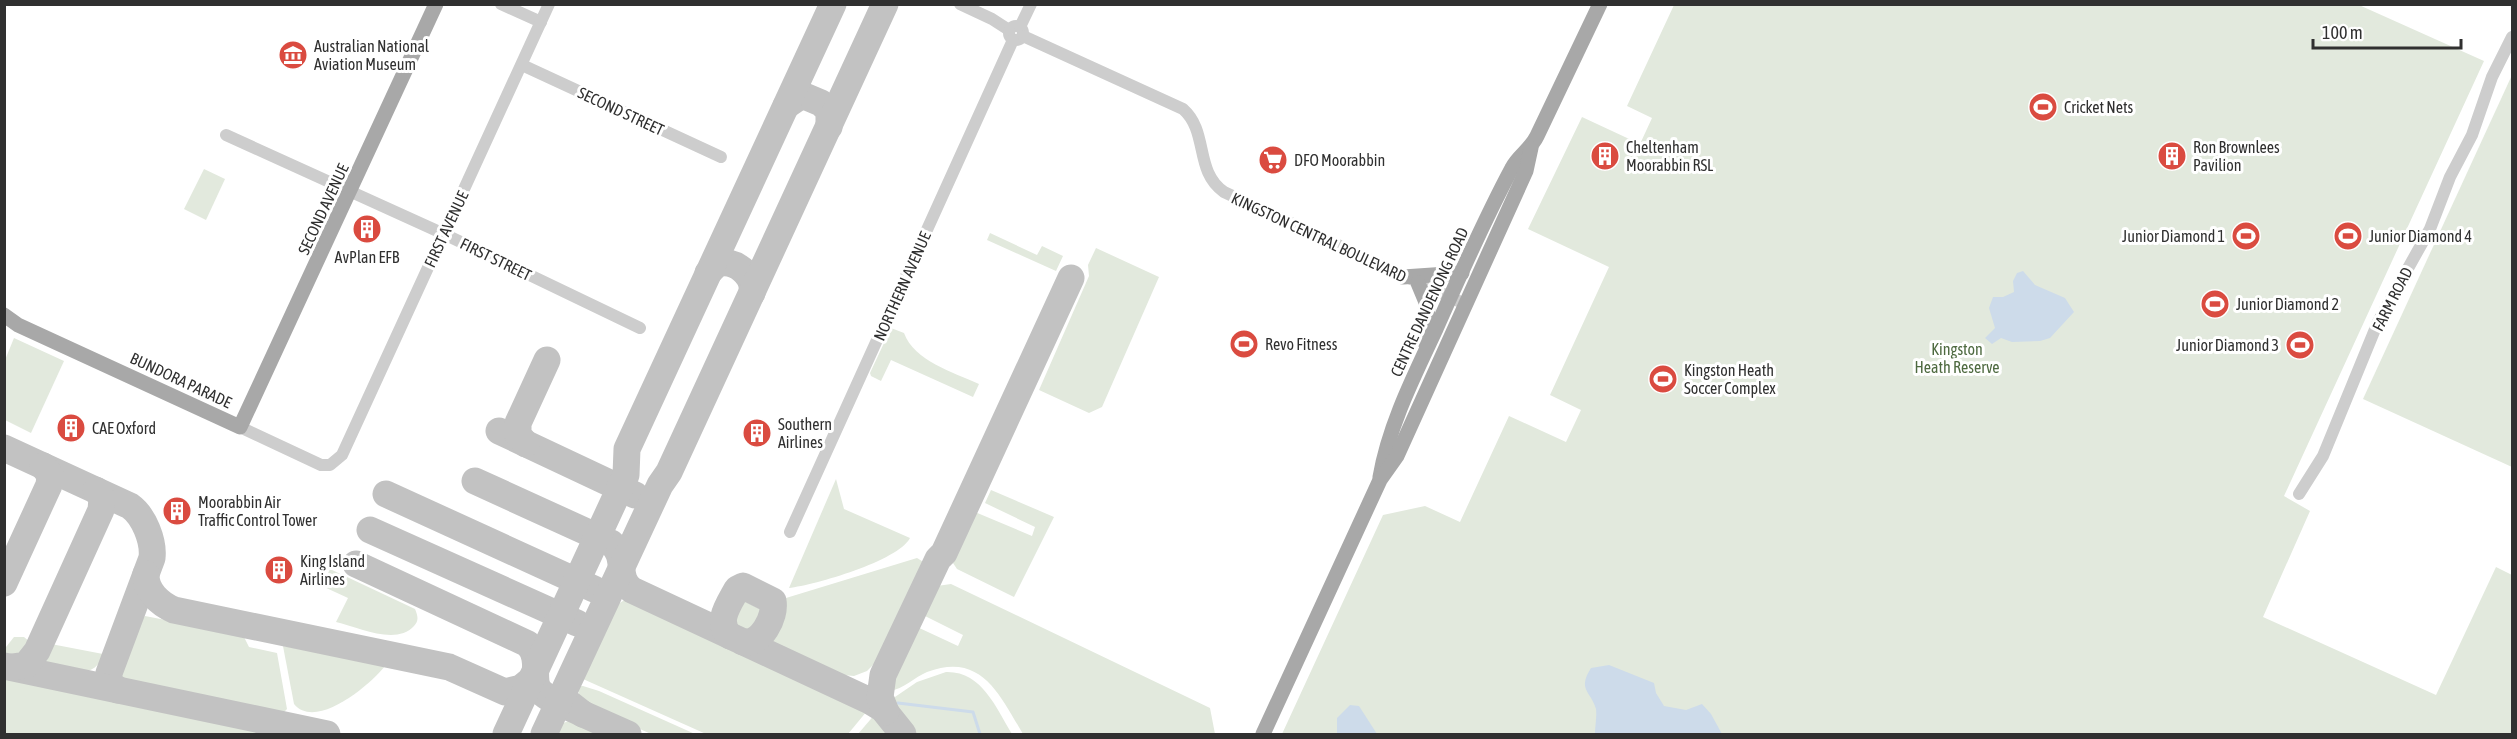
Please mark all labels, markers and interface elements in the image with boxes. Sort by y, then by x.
scale bar [2313,12,2462,50]
text: 100 m [2322,22,2363,43]
place label: Australian National Aviation Museum [314,37,430,73]
museum icon: Australian National Aviation Museum [277,39,309,71]
street label: SECOND STREET [575,83,667,139]
sports icon: Cricket Nets [2027,91,2059,123]
place label: Cricket Nets [2064,98,2134,116]
place label: Cheltenham Moorabbin RSL [1626,138,1714,174]
place label: Ron Brownlees Pavilion [2193,138,2280,174]
building icon: Cheltenham Moorabbin RSL [1589,140,1621,172]
building icon: Ron Brownlees Pavilion [2156,140,2188,172]
supermarket icon: DFO Moorabbin [1257,144,1289,176]
place label: DFO Moorabbin [1294,151,1385,169]
street label: SECOND AVENUE [294,161,352,257]
street label: FIRST AVENUE [420,188,472,270]
street label: KINGSTON CENTRAL BOULEVARD [1229,189,1409,285]
building icon: AvPlan EFB [351,213,383,245]
sports icon: Junior Diamond 1 [2230,220,2262,252]
sports icon: Junior Diamond 4 [2332,220,2364,252]
street label: CENTRE DANDENONG ROAD [1387,225,1471,379]
place label: Junior Diamond 1 [2122,227,2225,245]
place label: Junior Diamond 4 [2369,227,2472,245]
street label: NORTHERN AVENUE [870,229,934,343]
street label: FIRST STREET [458,234,534,284]
place label: AvPlan EFB [335,248,400,266]
street label: FARM ROAD [2368,264,2416,334]
sports icon: Junior Diamond 2 [2199,288,2231,320]
place label: Junior Diamond 2 [2236,295,2339,313]
sports icon: Revo Fitness [1228,328,1260,360]
sports icon: Junior Diamond 3 [2284,329,2316,361]
place label: Revo Fitness [1265,335,1338,353]
place label: Junior Diamond 3 [2176,336,2279,354]
park label: Kingston Heath Reserve [1914,340,2000,376]
street label: BUNDORA PARADE [128,349,235,411]
place label: Kingston Heath Soccer Complex [1684,361,1776,398]
sports icon: Kingston Heath Soccer Complex [1647,363,1679,395]
building icon: CAE Oxford [55,412,87,444]
place label: Southern Airlines [778,415,832,451]
building icon: Southern Airlines [741,417,773,449]
place label: CAE Oxford [92,419,156,437]
place label: Moorabbin Air Traffic Control Tower [198,493,317,529]
building icon: Moorabbin Air Traffic Control Tower [161,495,193,527]
place label: King Island Airlines [300,552,365,588]
building icon: King Island Airlines [263,554,295,586]

